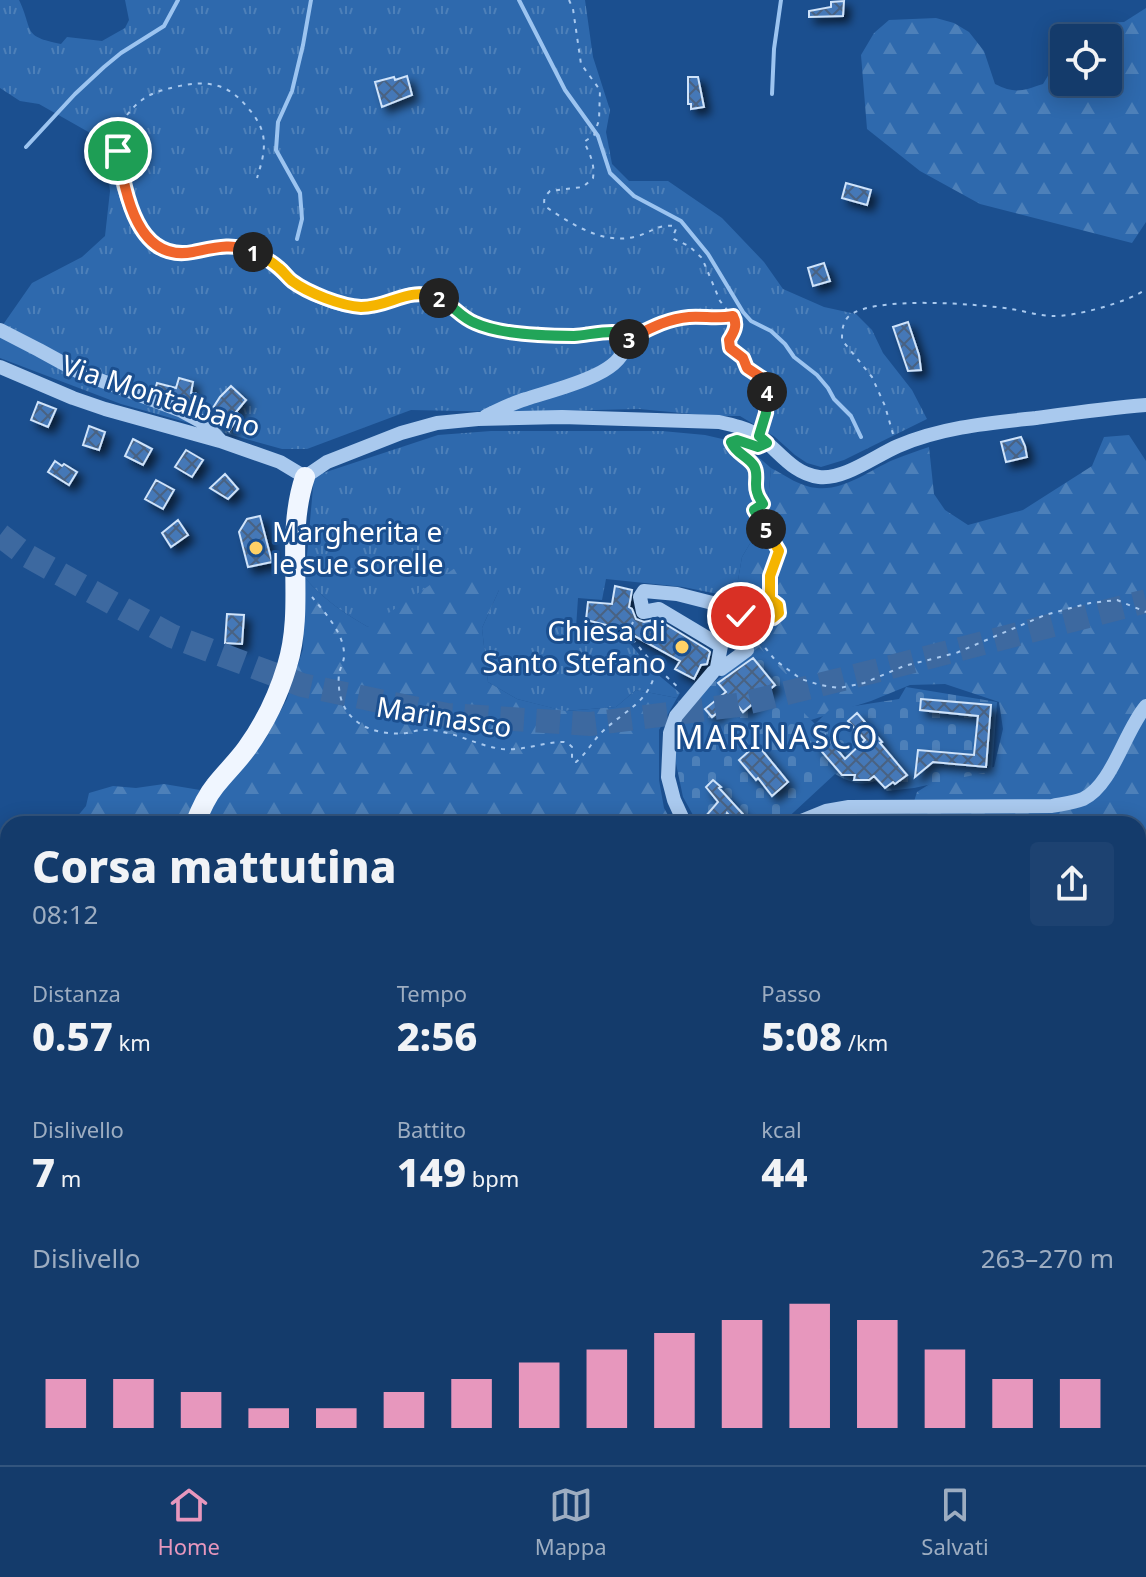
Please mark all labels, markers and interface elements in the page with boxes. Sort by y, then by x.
map controls [1050,24,1122,96]
button: locate [1050,24,1122,96]
pin [84,117,152,185]
icon: arrive [96,129,140,173]
pin: 1 [233,232,273,272]
text: 1 [247,237,259,267]
pin: 2 [419,278,459,318]
text: 2 [433,283,445,313]
pin: 3 [609,319,649,359]
text: 3 [623,324,635,354]
street label: Via Montalbano [57,345,266,445]
pin: 4 [747,372,787,412]
text: 4 [761,377,773,407]
pin: 5 [746,509,786,549]
place label: Margherita e le sue sorelle [272,512,443,582]
text: 5 [760,514,772,544]
marker: Margherita e le sue sorelle [247,539,265,557]
pin [707,582,775,650]
icon: check [719,594,763,638]
place label: Chiesa di Santo Stefano [482,611,666,681]
marker: Chiesa di Santo Stefano [673,638,691,656]
street label: Marinasco [374,687,515,745]
district label: MARINASCO [674,715,880,758]
text: Corsa mattutina [32,836,397,896]
button: share [1030,842,1114,926]
text: 08:12 [32,896,98,932]
text: Distanza [32,978,121,1008]
text: Tempo [397,978,467,1008]
text: Passo [761,978,821,1008]
text: 0.57 [32,1008,113,1063]
text: 2:56 [397,1008,477,1063]
text: 5:08 [761,1008,842,1063]
text: km [113,1027,151,1057]
text: /km [842,1027,888,1057]
text: Dislivello [32,1114,124,1144]
text: Battito [397,1114,466,1144]
text: kcal [761,1114,802,1144]
text: 7 [32,1144,55,1199]
text: 149 [397,1144,466,1199]
text: 44 [761,1144,808,1199]
text: m [55,1163,81,1193]
text: bpm [466,1163,519,1193]
text: Dislivello [32,1240,141,1276]
text: 263–270 m [981,1240,1114,1276]
tab: Home [157,1483,220,1561]
tab: Mappa [535,1483,607,1561]
tab: Salvati [921,1483,989,1561]

